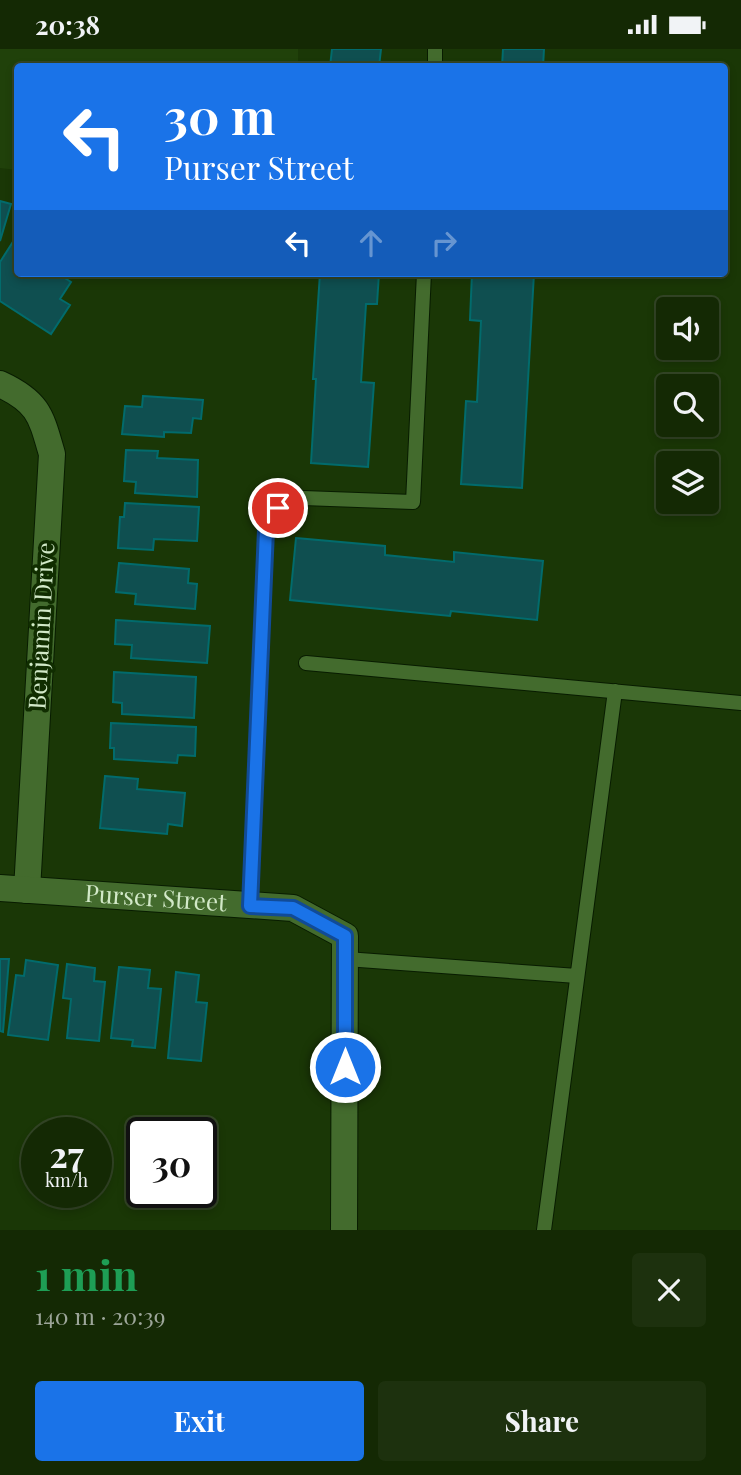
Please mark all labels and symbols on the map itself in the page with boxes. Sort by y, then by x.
pin [248,478,308,538]
street label: Benjamin Drive [20,542,60,710]
street label: Purser Street [84,876,228,917]
position arrow [308,1030,382,1104]
speed limit sign: 30 [126,1117,217,1208]

